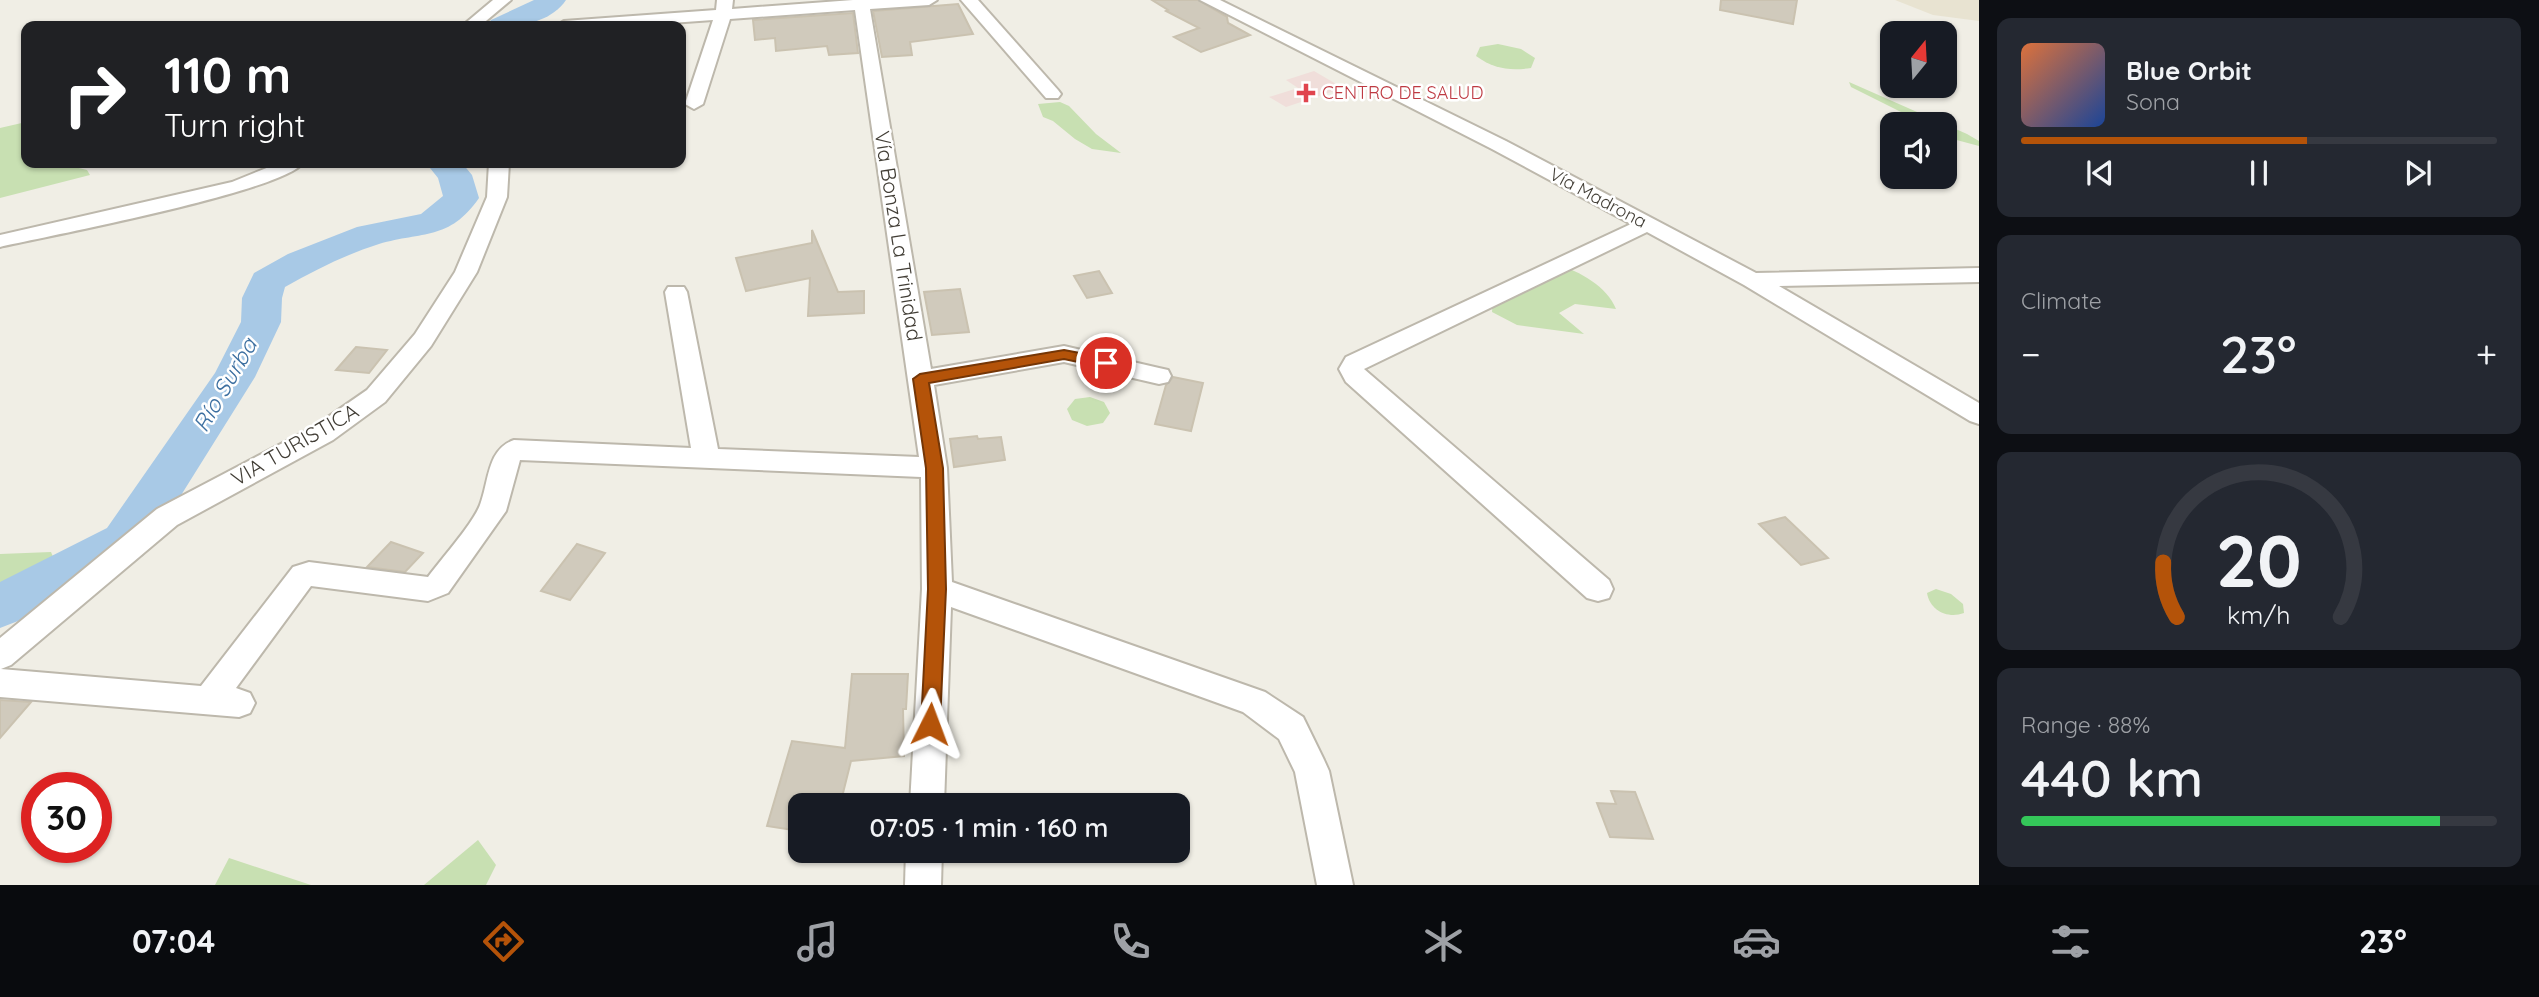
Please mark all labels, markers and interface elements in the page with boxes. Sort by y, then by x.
north arrow [1880,21,1956,98]
map controls [1880,21,1957,189]
text: 110 m [164,44,291,105]
icon: right [49,49,140,140]
text: Blue Orbit [2126,54,2252,87]
place label: CENTRO DE SALUD [1322,81,1483,104]
marker: CENTRO DE SALUD [1296,83,1316,103]
text: Sona [2126,87,2180,116]
text: Turn right [164,105,305,145]
button: sound [1880,112,1957,189]
street label: Vía Bonza La Trinidad [870,129,928,343]
icon: previous [2081,154,2119,192]
icon: pause [2240,154,2278,192]
icon: next [2399,154,2437,192]
street label: Vía Madrona [1546,162,1651,233]
text: Climate [2021,286,2102,315]
text: 23° [2220,321,2296,386]
text: − [2021,330,2041,378]
text: + [2476,330,2497,378]
water label: Río Surba [186,332,263,437]
pin [1076,333,1136,393]
icon: arrive [1087,344,1125,382]
street label: VIA TURISTICA [226,397,363,491]
text: 20 [2216,514,2302,605]
text: km/h [2227,599,2291,630]
position arrow [893,687,967,761]
text: Range · 88% [2021,710,2150,739]
text: 440 km [2021,745,2203,810]
speed limit sign: 30 [21,772,112,863]
text: 07:05 · 1 min · 160 m [870,811,1108,844]
icon: directions [479,917,528,966]
icon: music [793,917,842,966]
icon: phone [1106,917,1155,966]
icon: climate [1419,917,1468,966]
icon: car [1732,917,1781,966]
icon: filters [2046,917,2095,966]
text: 07:04 [132,921,215,961]
text: 23° [2359,921,2407,961]

